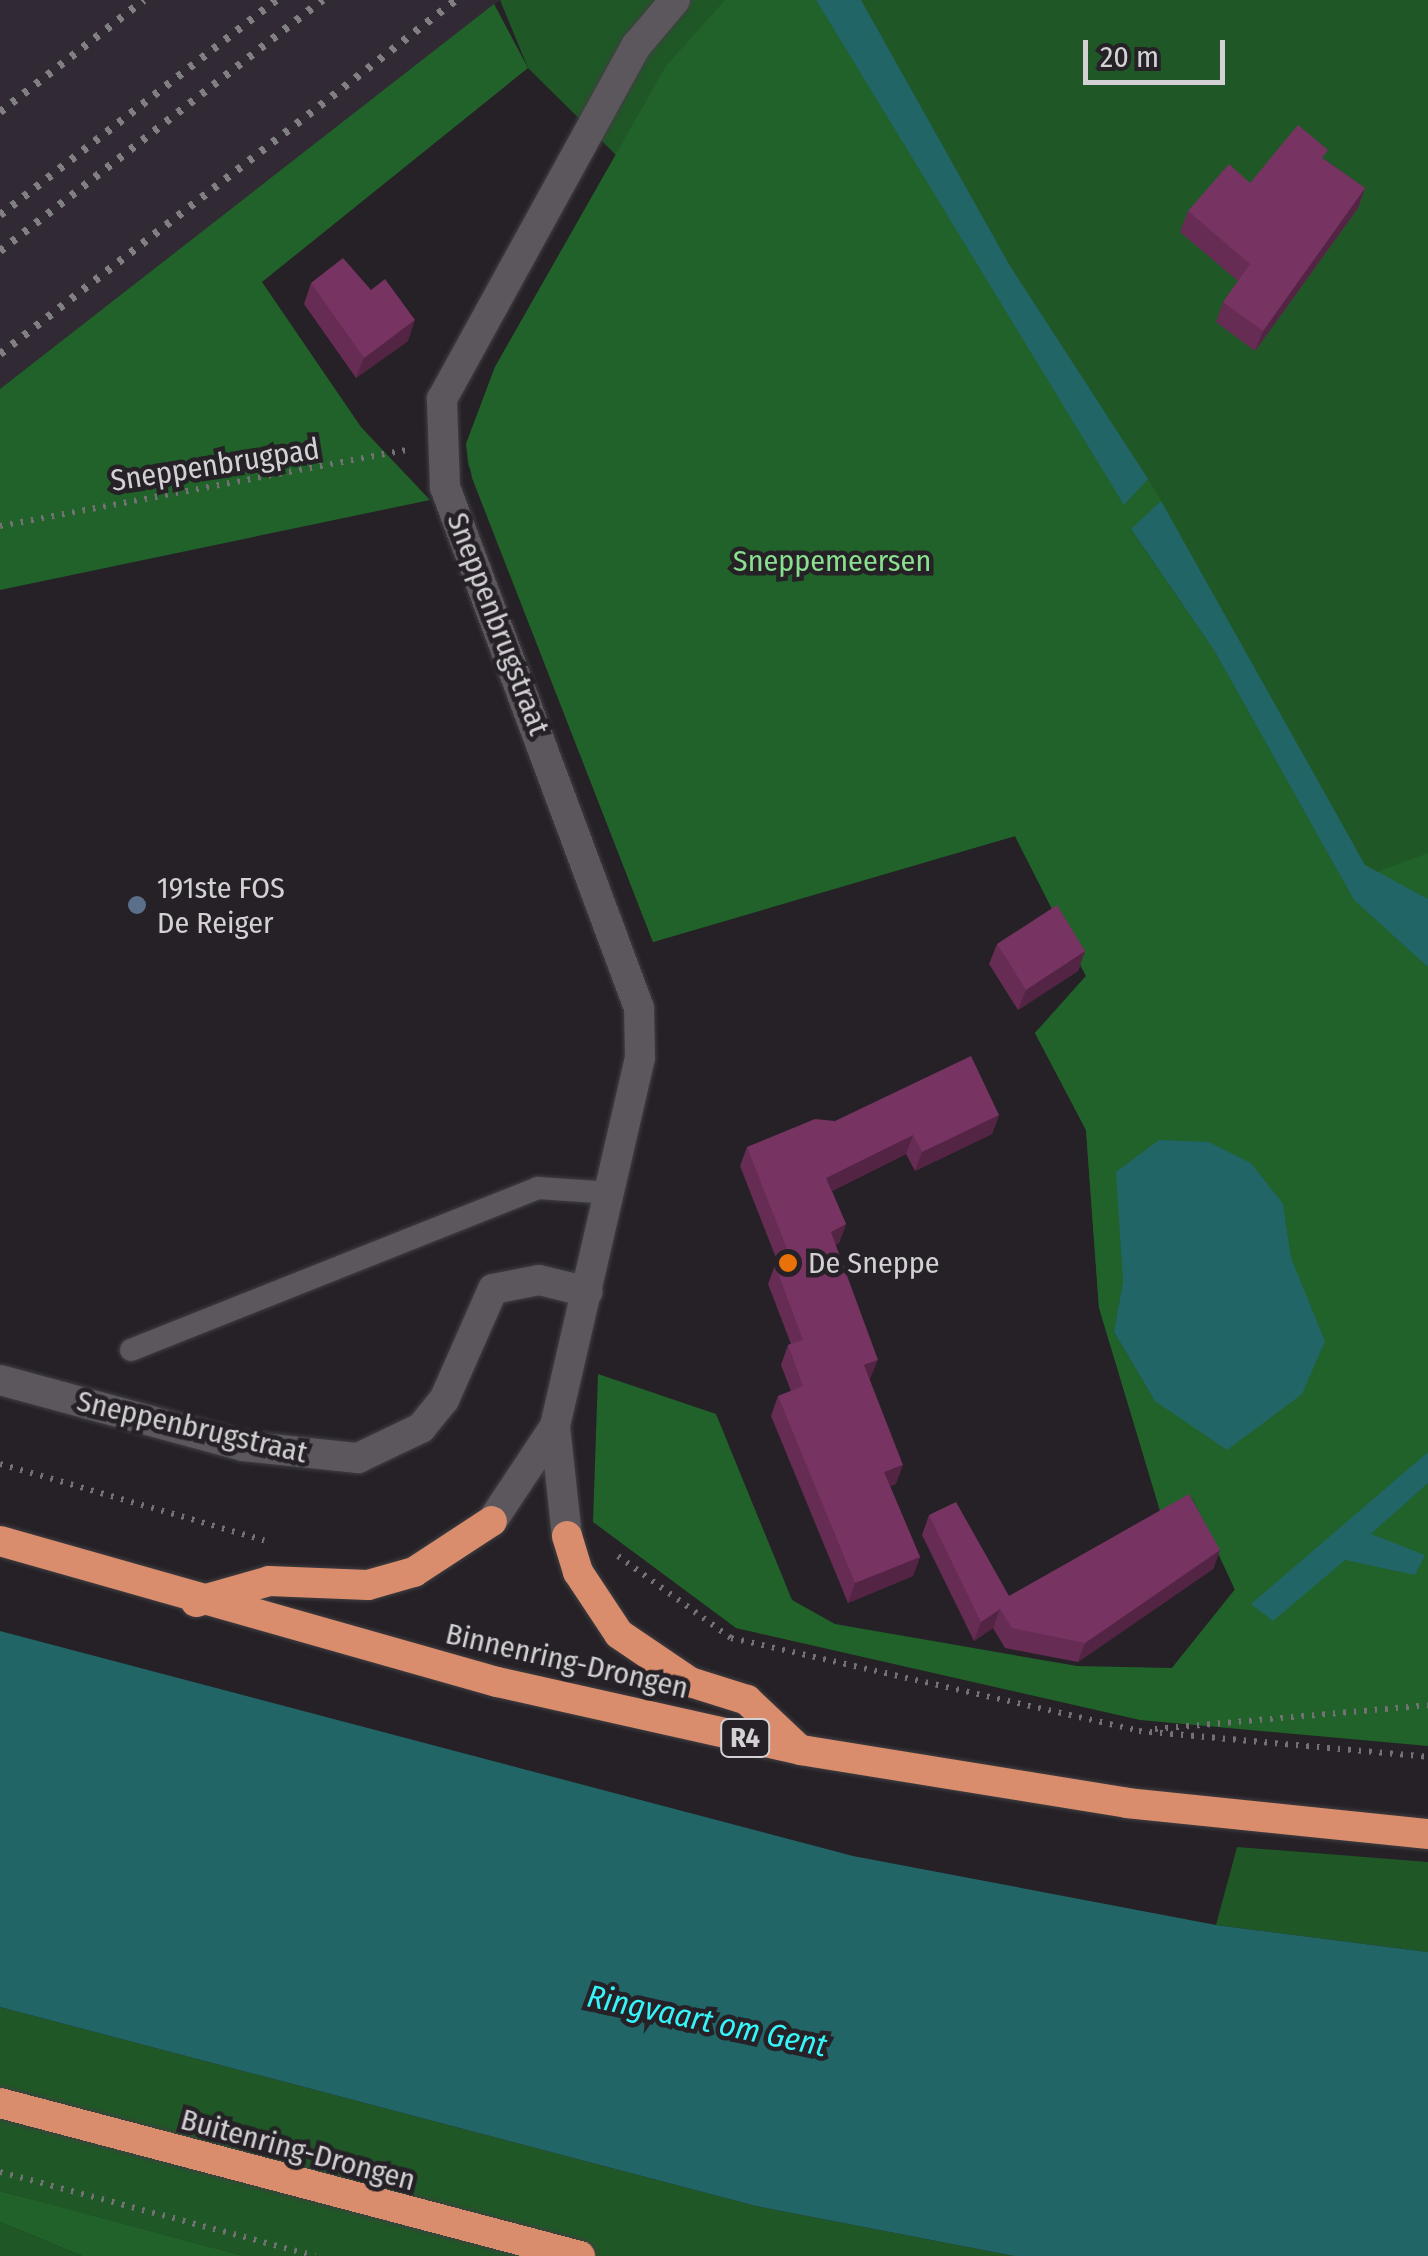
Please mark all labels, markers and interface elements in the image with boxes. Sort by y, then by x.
scale bar [1088,20,1230,82]
text: 20 m [1100,39,1159,75]
street label: Sneppenbrugpad [108,431,322,499]
street label: Sneppenbrugstraat [439,508,557,740]
park label: Sneppemeersen [733,543,931,579]
place label: 191ste FOS De Reiger [157,870,285,940]
marker: 191ste FOS De Reiger [126,894,148,916]
place label: De Sneppe [808,1245,940,1281]
marker: De Sneppe [777,1252,799,1274]
street label: Sneppenbrugstraat [73,1383,311,1471]
street label: Binnenring-Drongen [442,1616,692,1706]
road number: R4 [720,1715,770,1761]
water label: Ringvaart om Gent [584,1977,830,2065]
street label: Buitenring-Drongen [177,2101,419,2199]

